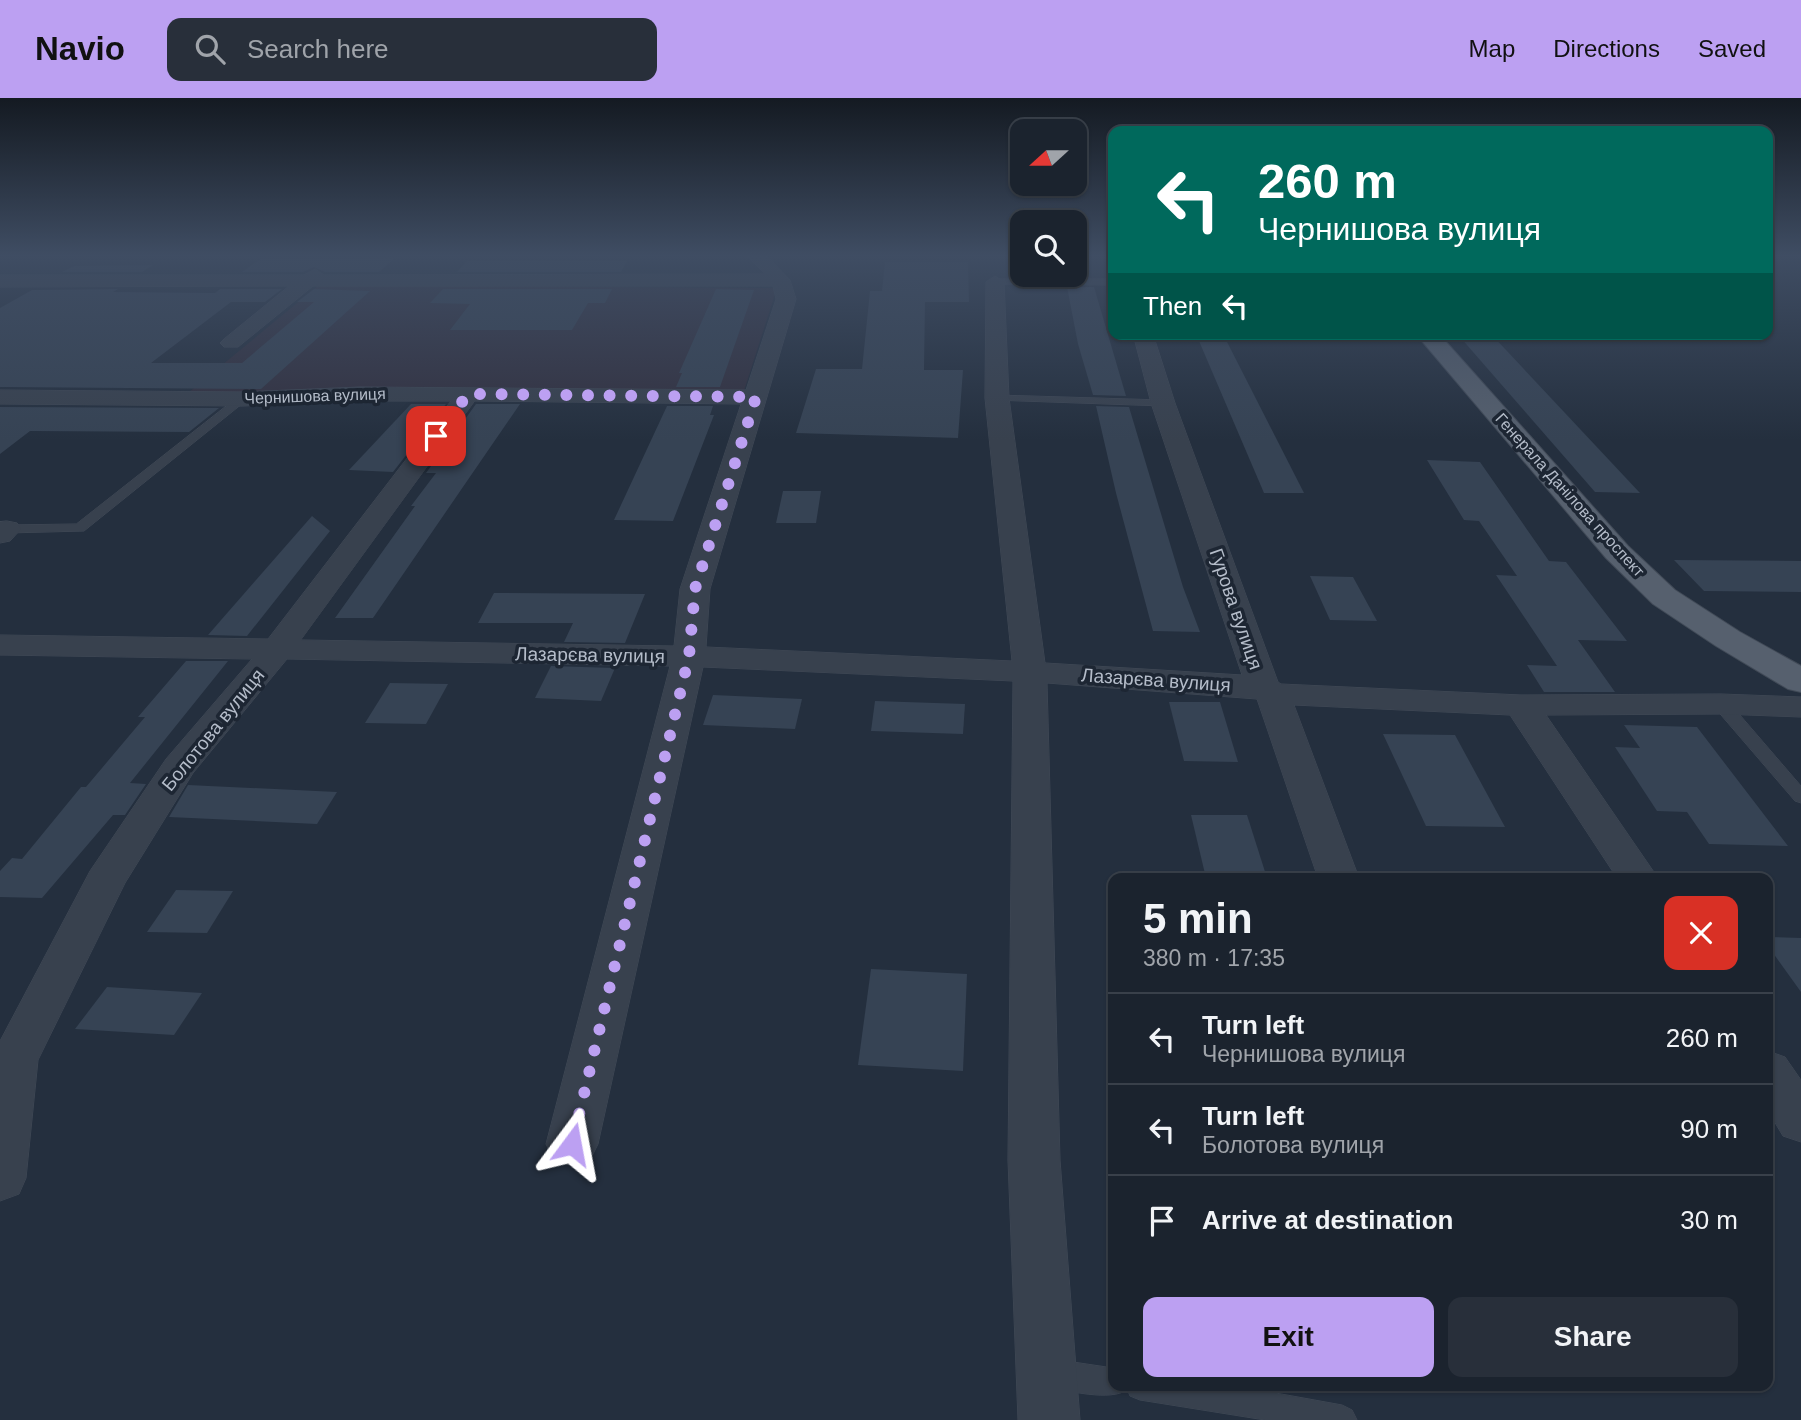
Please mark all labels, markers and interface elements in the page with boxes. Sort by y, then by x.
search box [167,18,657,81]
text: Navio [35,30,125,67]
icon: search [191,30,229,68]
text: Search here [247,34,389,64]
text: Map [1469,35,1515,62]
text: Directions [1553,35,1660,62]
text: Saved [1698,35,1766,62]
north arrow [1010,119,1087,196]
map controls [1010,119,1087,287]
icon: left [1143,154,1234,245]
text: 260 m [1258,154,1397,208]
button: search [1010,210,1087,287]
text: Чернишова вулиця [1258,211,1541,247]
icon: left [1216,287,1254,325]
text: Then [1143,291,1202,321]
street label: Чернишова вулиця [244,385,386,407]
pin [406,406,466,466]
street label: Генерала Данілова проспект [1492,410,1648,580]
icon: arrive [417,417,455,455]
street label: Гурова вулиця [1205,546,1267,672]
street label: Лазарєва вулиця [515,643,665,667]
street label: Лазарєва вулиця [1081,664,1231,696]
street label: Болотова вулиця [157,665,269,795]
text: 5 min [1143,895,1253,942]
button: close [1664,896,1738,970]
text: 380 m · 17:35 [1143,945,1285,971]
text: Turn left [1202,1010,1304,1040]
icon: left [1143,1020,1181,1058]
text: 260 m [1666,1023,1738,1053]
text: Чернишова вулиця [1202,1041,1405,1067]
text: Turn left [1202,1101,1304,1131]
position arrow [535,1107,609,1181]
icon: left [1143,1111,1181,1149]
text: 90 m [1680,1114,1738,1144]
text: Болотова вулиця [1202,1132,1384,1158]
icon: arrive [1143,1202,1181,1240]
text: Arrive at destination [1202,1205,1453,1235]
text: 30 m [1680,1205,1738,1235]
button: Exit [1143,1297,1434,1377]
button: Share [1448,1297,1738,1377]

